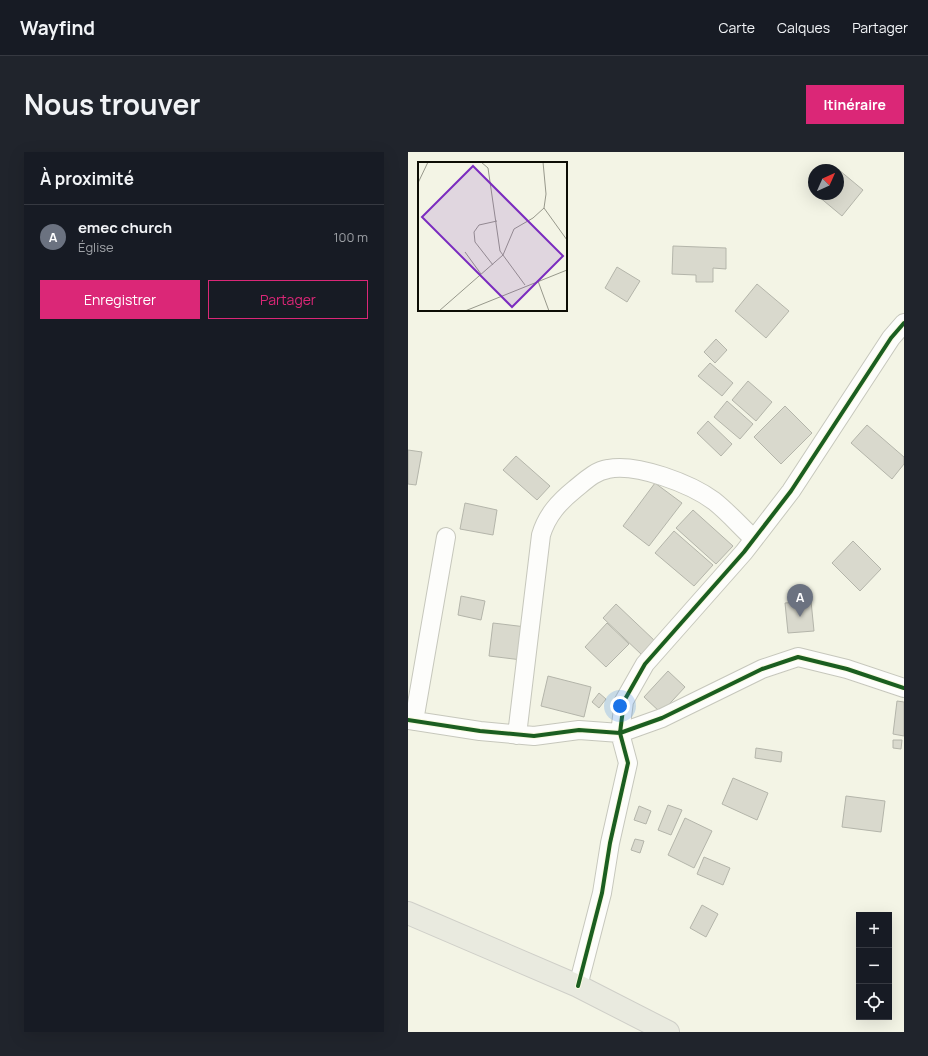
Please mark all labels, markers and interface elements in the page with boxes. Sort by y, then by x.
text: Wayfind [20,15,95,41]
text: Carte [719,18,755,37]
text: Calques [777,18,830,37]
text: Partager [852,18,908,37]
text: Nous trouver [24,85,200,123]
button: Itinéraire [806,85,904,124]
inset map [418,162,567,311]
north arrow [808,164,844,200]
text: À proximité [40,167,134,190]
text: emec church [78,217,172,238]
text: A [49,228,57,246]
text: 100 m [333,228,368,246]
text: Église [78,238,114,256]
button: Enregistrer [40,280,200,319]
button: Partager [208,280,368,319]
pin: A [787,584,813,617]
your location [610,696,630,716]
map controls [856,912,892,1020]
button: + [856,912,892,948]
button: − [856,948,892,984]
button: locate [856,984,892,1020]

